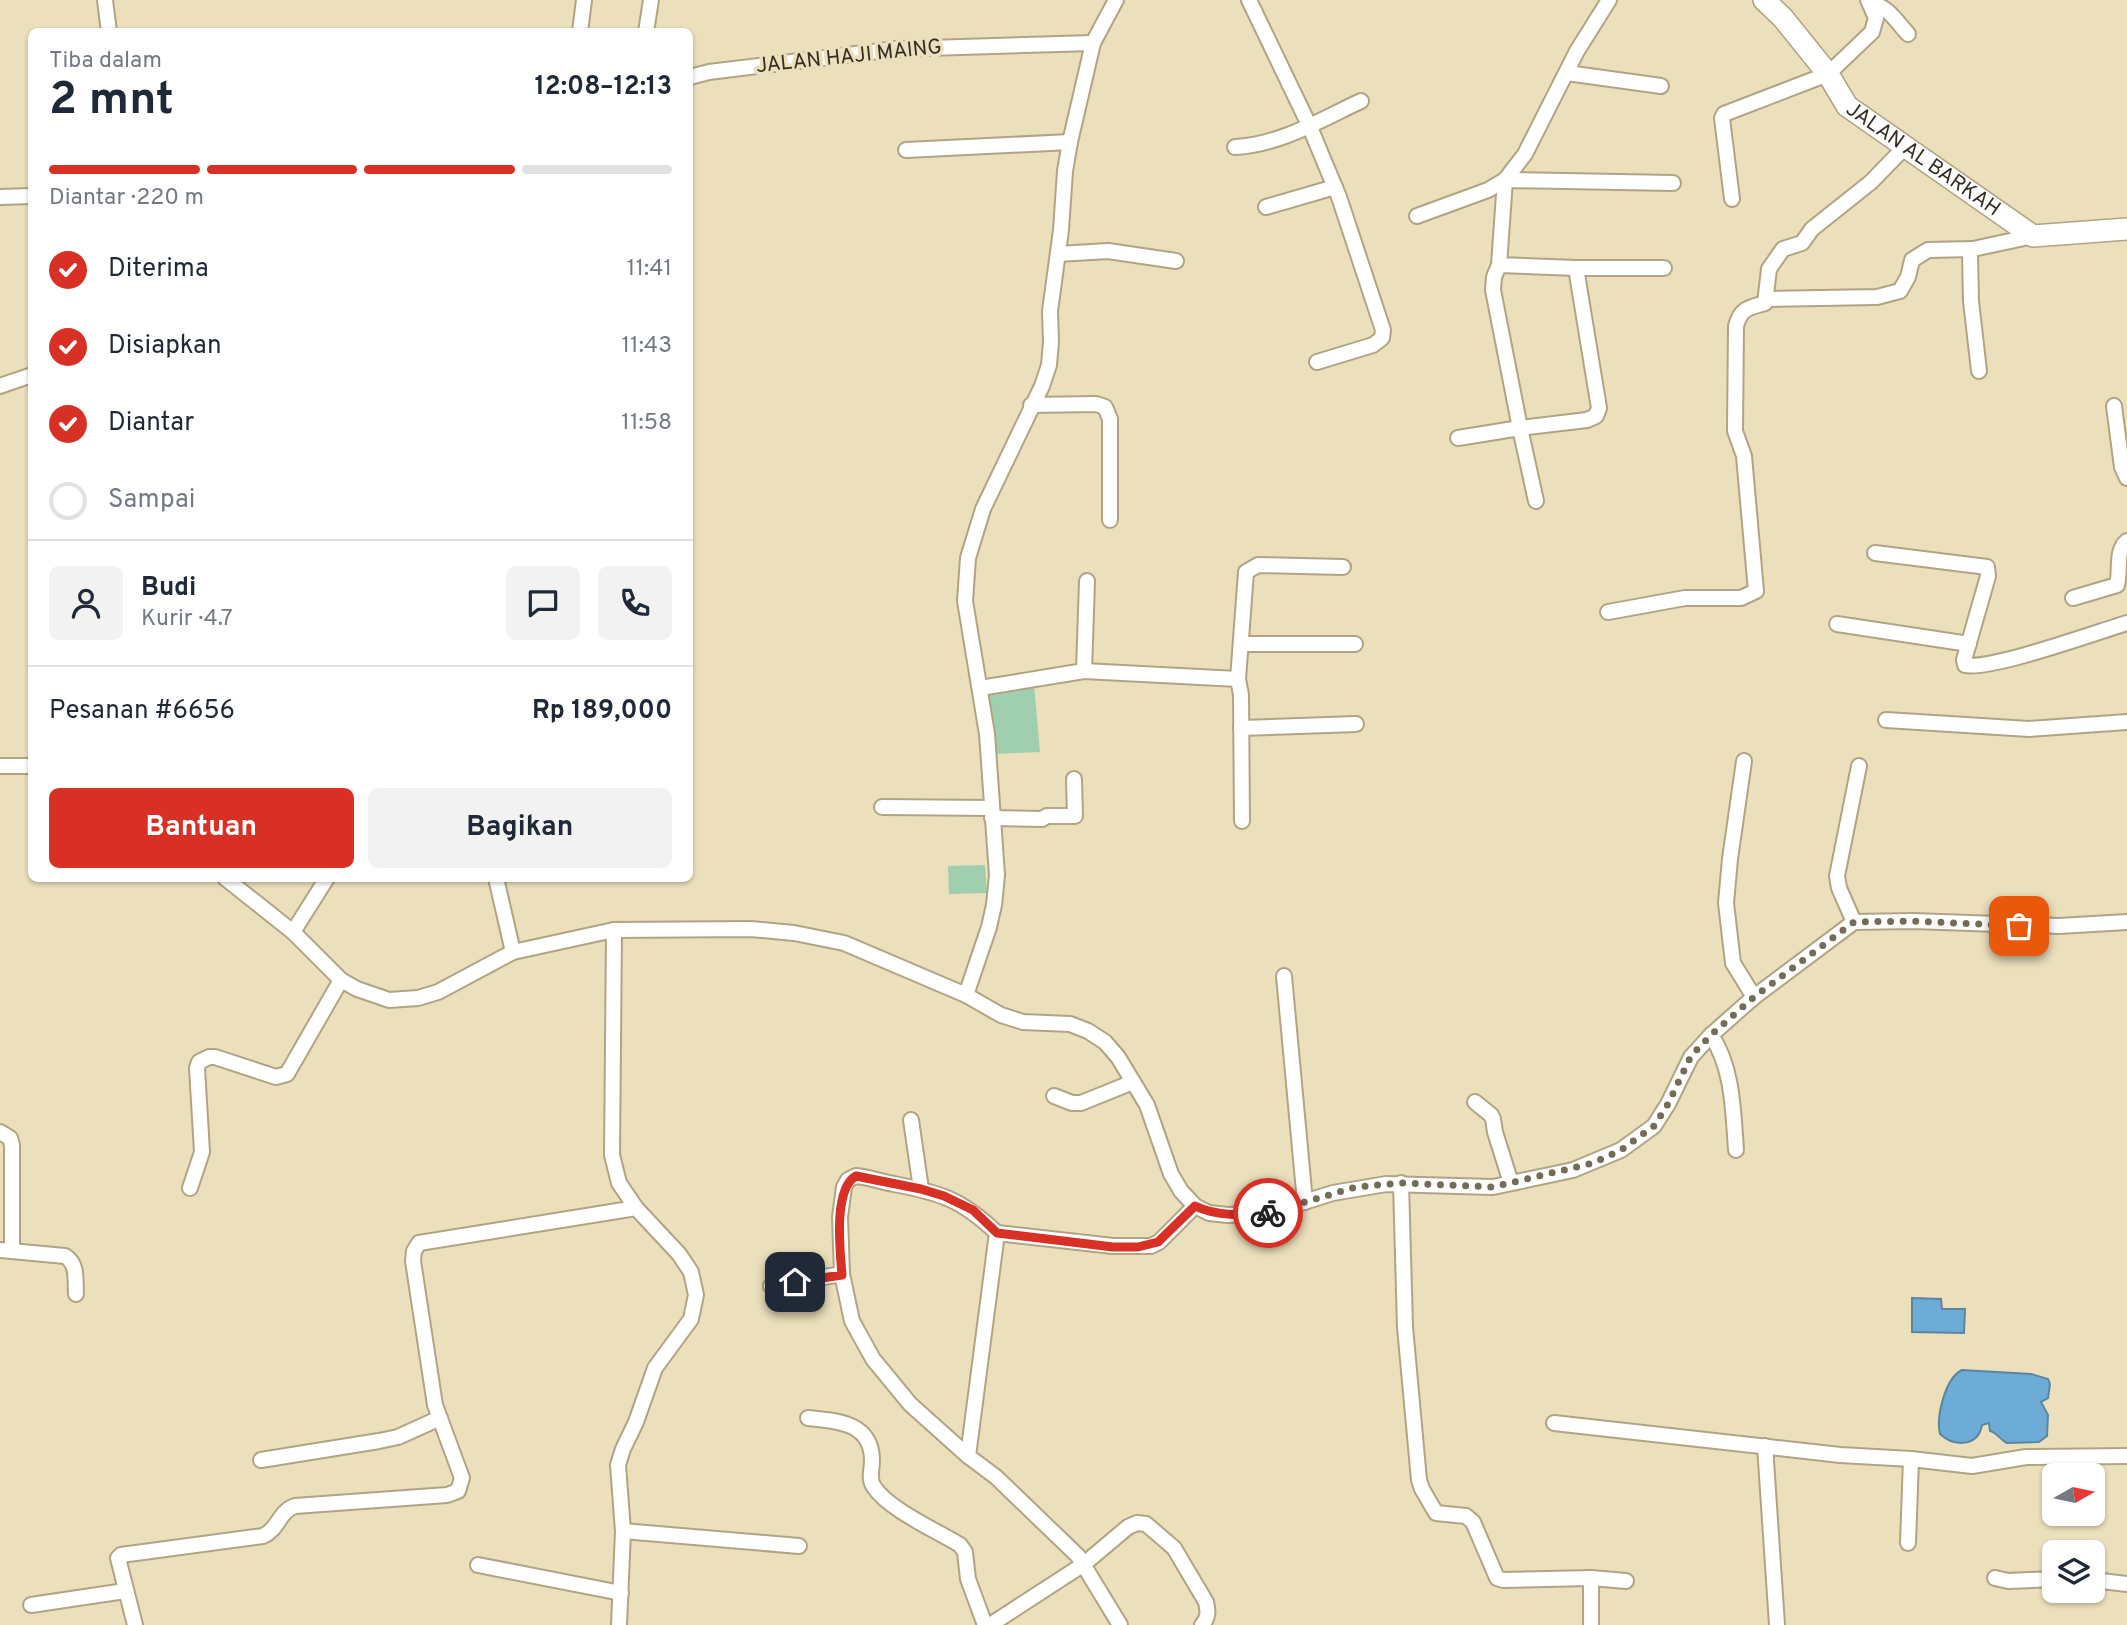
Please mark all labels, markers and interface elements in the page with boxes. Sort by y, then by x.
street label: JALAN HAJI MAING [755,34,943,80]
text: Tiba dalam [49,47,162,76]
text: 12:08–12:13 [534,71,672,104]
text: 2 mnt [49,72,174,131]
street label: JALAN AL BARKAH [1840,96,2006,223]
text: Diantar · 220 m [49,184,204,213]
icon: check [49,251,87,289]
text: Diterima [108,253,209,286]
text: 11:41 [627,255,672,284]
icon: check [49,328,87,366]
text: Disiapkan [108,330,222,363]
text: 11:43 [622,332,672,361]
icon: check [49,405,87,443]
text: Diantar [108,407,194,440]
text: 11:58 [621,409,672,438]
text: Sampai [108,484,195,517]
button: person [49,566,123,640]
button: chat [506,566,580,640]
button: phone [598,566,672,640]
text: Budi [141,572,196,605]
text: Kurir · 4.7 [141,605,233,634]
text: Pesanan #6656 [49,695,235,728]
text: Rp 189,000 [532,695,672,728]
button: Bantuan [49,788,354,868]
button: Bagikan [368,788,672,868]
pin [1989,896,2049,956]
icon: bag [2000,907,2038,945]
courier [1233,1178,1303,1248]
icon: bike [1249,1194,1287,1232]
pin [765,1252,825,1312]
icon: home [776,1263,814,1301]
north arrow [2042,1463,2105,1526]
map controls [2042,1463,2105,1603]
button: layers [2042,1540,2105,1603]

